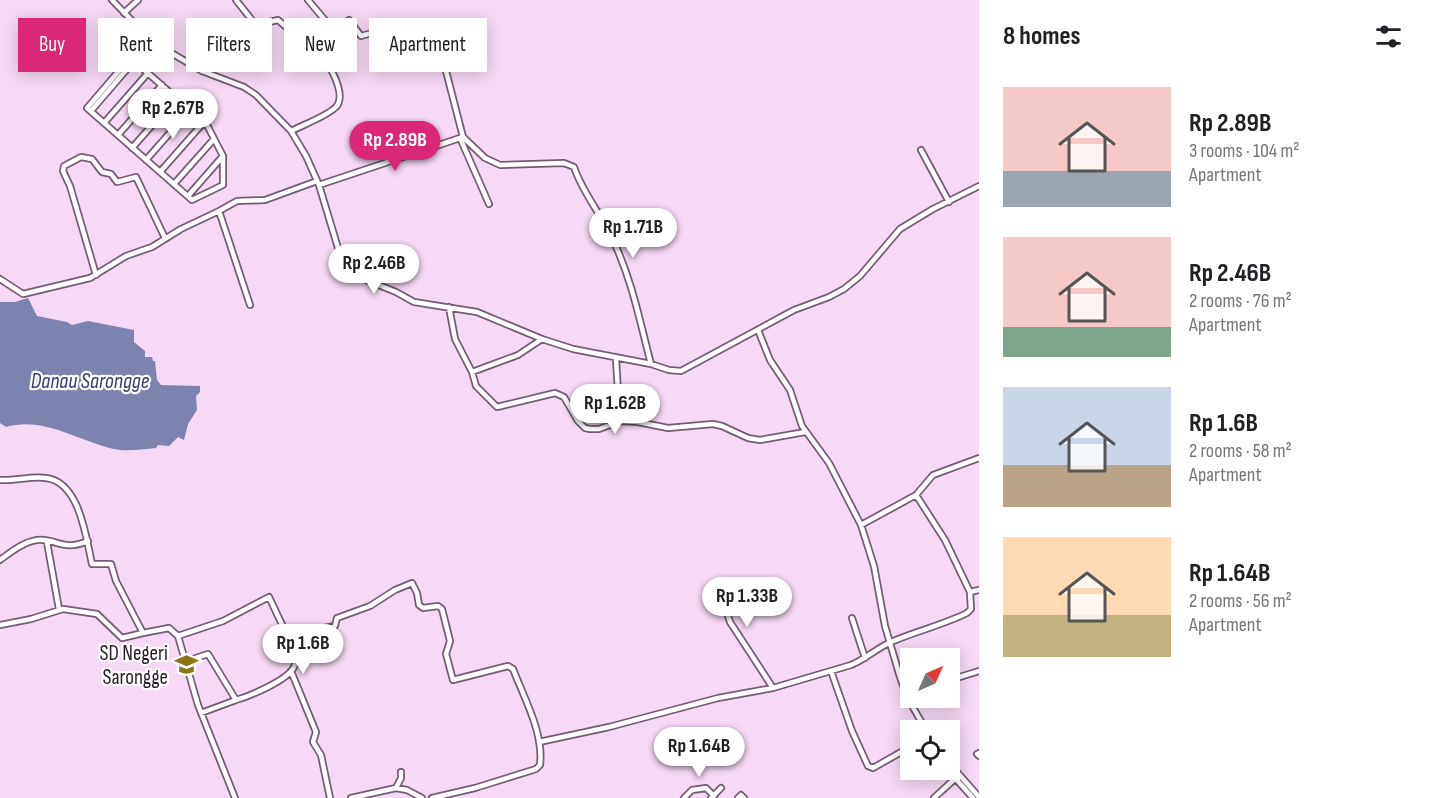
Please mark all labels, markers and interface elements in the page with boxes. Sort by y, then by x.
chip: Buy [18,18,86,72]
chip: Rent [98,18,174,72]
chip: Filters [186,18,272,72]
chip: New [284,18,357,72]
chip: Apartment [369,18,487,72]
icon: filters [1372,20,1405,53]
text: 8 homes [1003,21,1081,52]
pin: Rp 2.67B [111,89,235,140]
text: Rp 2.67B [142,96,204,120]
text: Rp 2.89B [1189,108,1271,139]
icon: home [1051,111,1123,183]
pin: Rp 2.89B [333,121,457,172]
text: Rp 2.89B [363,128,427,152]
text: 3 rooms · 104 m² [1189,139,1299,163]
text: Apartment [1189,163,1262,187]
pin: Rp 1.71B [571,208,695,259]
text: Rp 1.71B [603,215,663,239]
pin: Rp 2.46B [312,244,436,295]
text: Rp 2.46B [342,251,406,275]
text: Rp 2.46B [1189,258,1271,289]
icon: home [1051,261,1123,333]
text: 2 rooms · 76 m² [1189,289,1292,313]
text: Apartment [1189,313,1262,337]
water label: Danau Sarongge [31,368,150,395]
pin: Rp 1.62B [553,384,677,435]
text: Rp 1.62B [584,391,646,415]
text: Rp 1.6B [1189,408,1258,439]
icon: home [1051,411,1123,483]
text: 2 rooms · 58 m² [1189,439,1292,463]
text: Apartment [1189,463,1262,487]
text: Rp 1.64B [1189,558,1270,589]
icon: home [1051,561,1123,633]
pin: Rp 1.33B [685,577,809,628]
text: Rp 1.33B [716,584,778,608]
text: 2 rooms · 56 m² [1189,589,1292,613]
text: Apartment [1189,613,1262,637]
pin: Rp 1.6B [248,624,358,675]
text: Rp 1.6B [277,631,330,655]
place label: SD Negeri Sarongge [100,641,168,690]
north arrow [900,648,960,708]
map controls [900,648,960,780]
school or university icon: SD Negeri Sarongge [173,652,199,678]
button: locate [900,720,960,780]
pin: Rp 1.64B [637,727,761,778]
text: Rp 1.64B [668,734,730,758]

